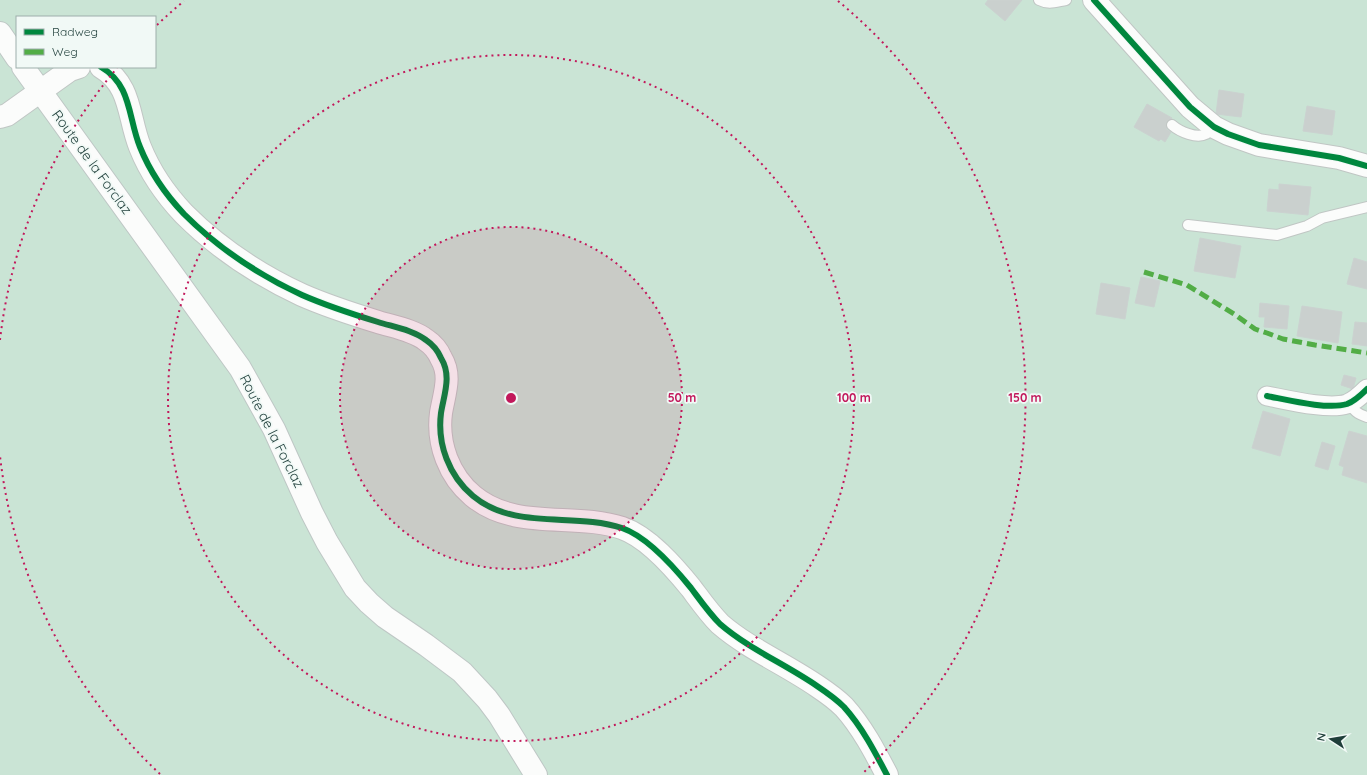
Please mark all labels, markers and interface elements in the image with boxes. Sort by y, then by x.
legend [16,16,156,68]
text: Radweg [52,24,98,39]
text: Weg [52,44,78,59]
street label: Route de la Forclaz [48,106,136,218]
street label: Route de la Forclaz [236,371,308,491]
text: 50 m [668,390,696,405]
text: 100 m [837,390,871,405]
text: 150 m [1008,390,1042,405]
centre of rings [504,391,518,405]
north arrow [1311,719,1351,759]
text: N [1314,732,1329,742]

